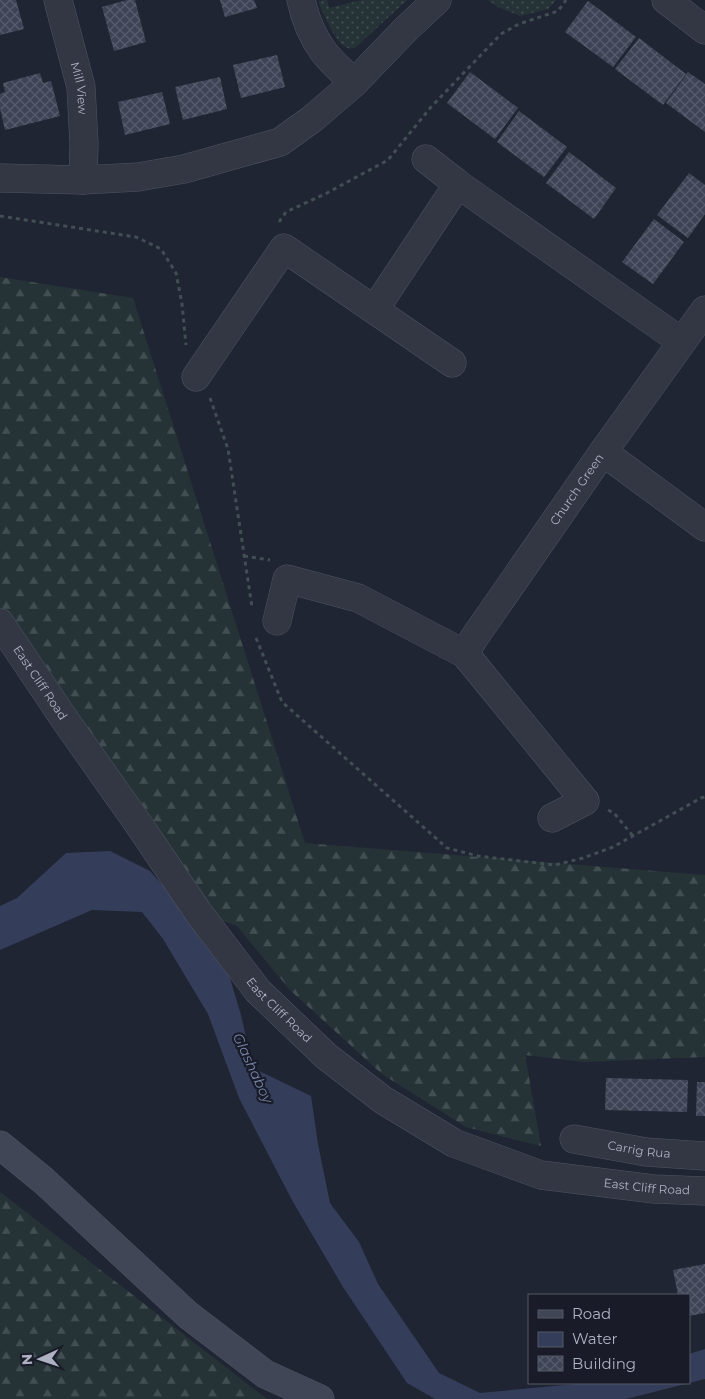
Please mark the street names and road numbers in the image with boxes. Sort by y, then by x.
street label: Mill View [68,60,90,115]
street label: Church Green [546,451,607,528]
street label: East Cliff Road [10,642,71,723]
street label: East Cliff Road [243,974,315,1046]
street label: Carrig Rua [606,1137,671,1161]
street label: East Cliff Road [603,1175,690,1197]

